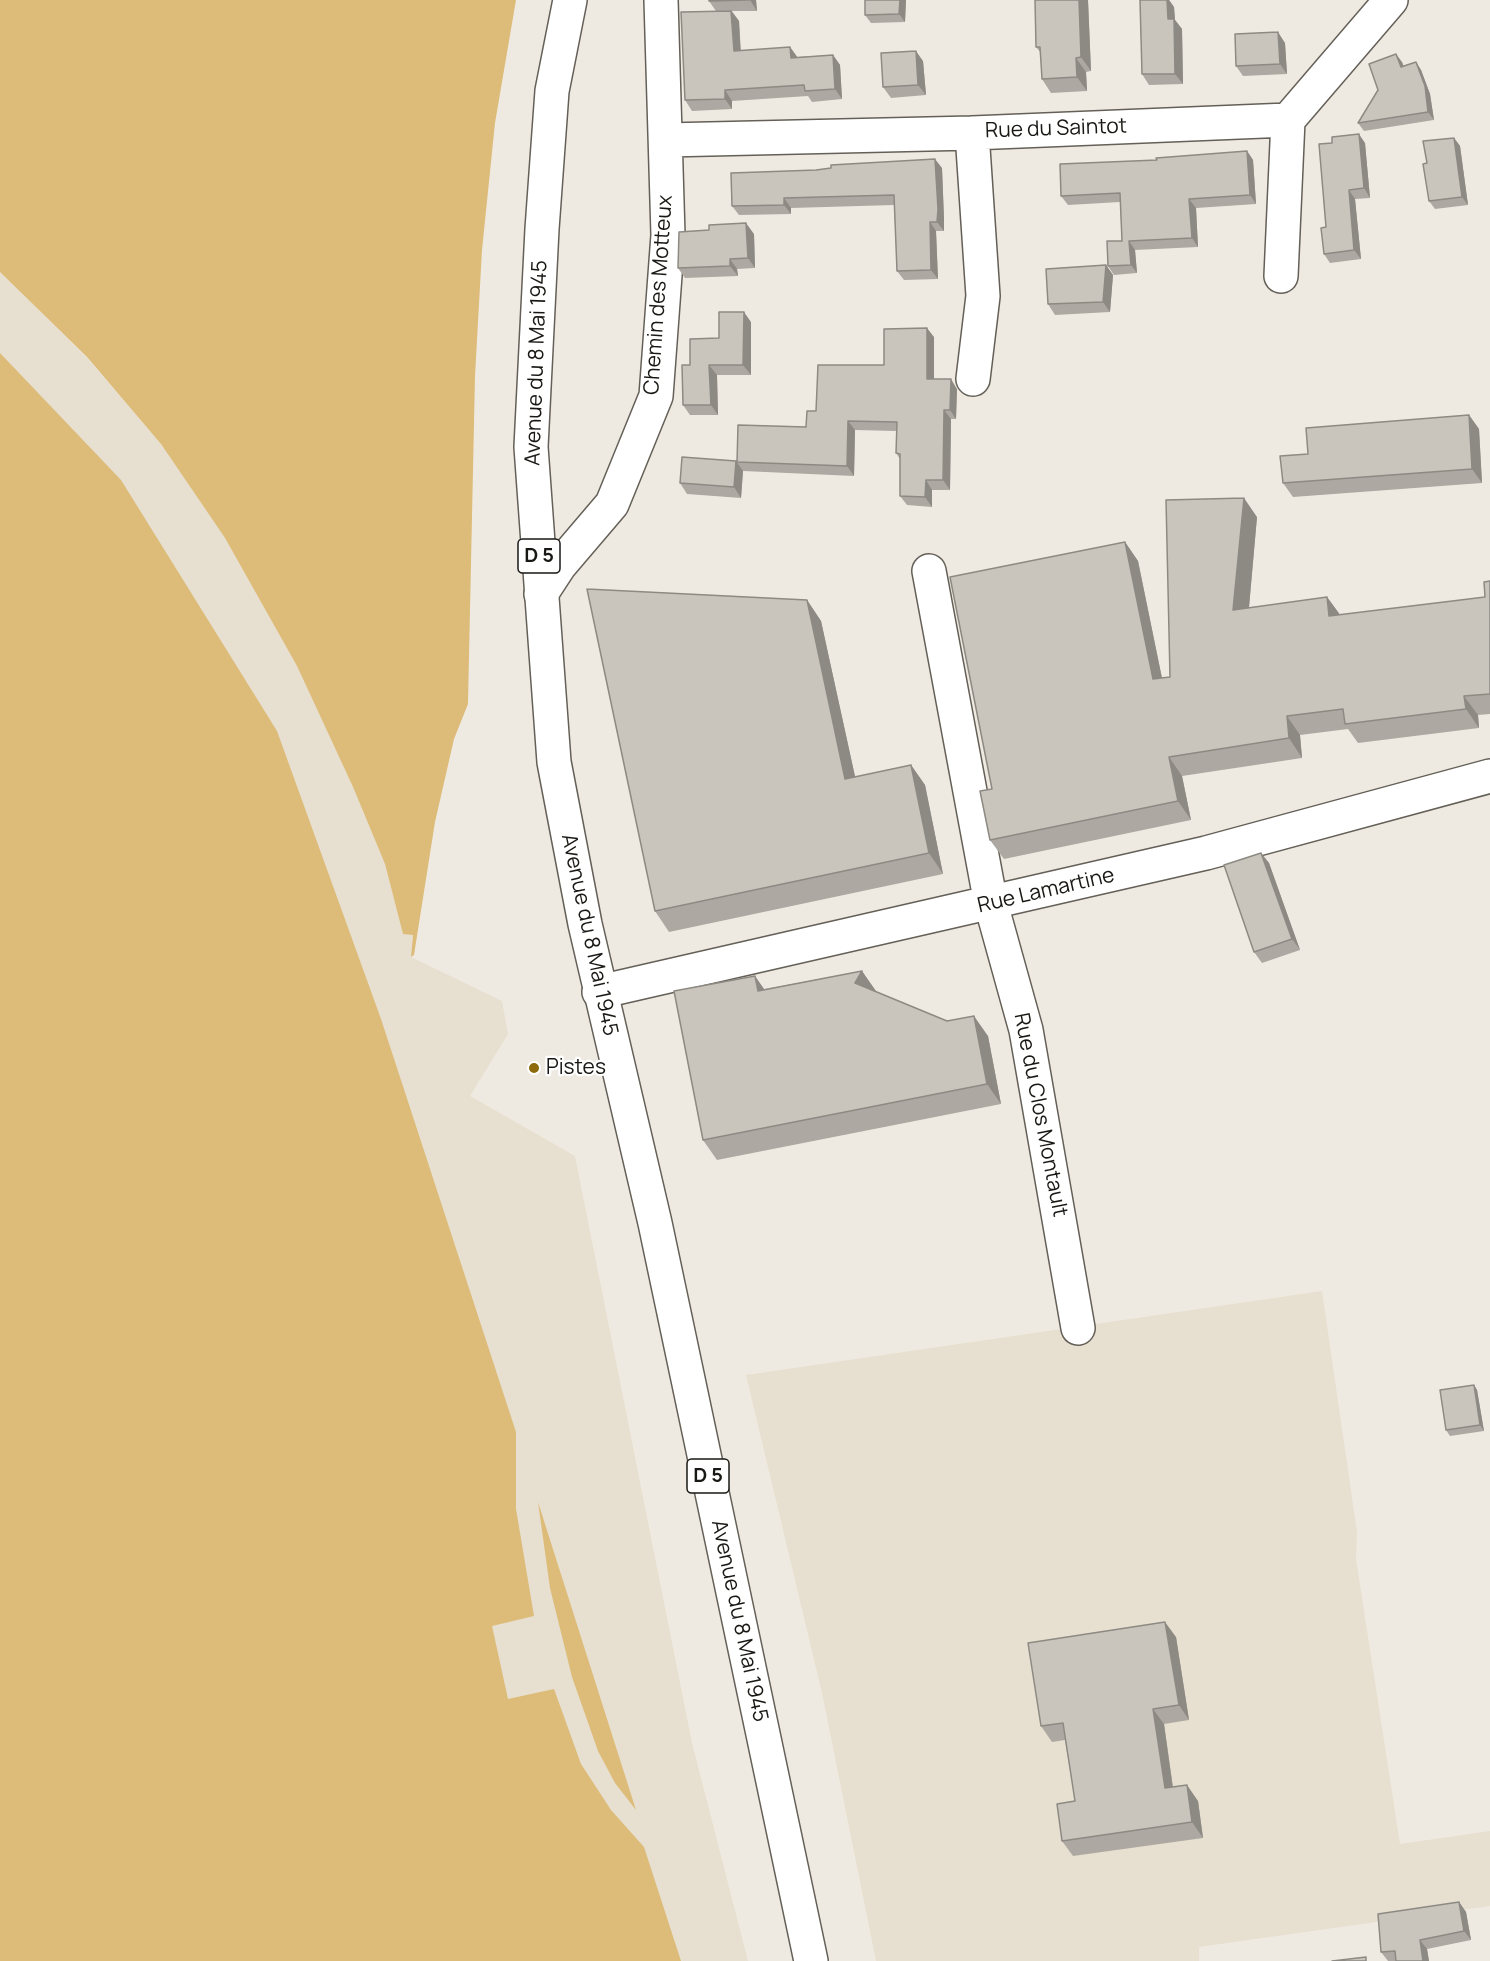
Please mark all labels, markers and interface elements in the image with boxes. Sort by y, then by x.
street label: Rue du Saintot [985,114,1127,144]
street label: Chemin des Motteux [639,194,679,396]
street label: Avenue du 8 Mai 1945 [521,260,553,466]
road number: D 5 [518,539,560,573]
street label: Avenue du 8 Mai 1945 [555,832,623,1038]
street label: Rue Lamartine [975,863,1117,919]
street label: Rue du Clos Montault [1008,1011,1072,1219]
place label: Pistes [546,1055,606,1081]
marker: Pistes [527,1061,541,1075]
road number: D 5 [687,1459,729,1493]
street label: Avenue du 8 Mai 1945 [705,1518,773,1724]

